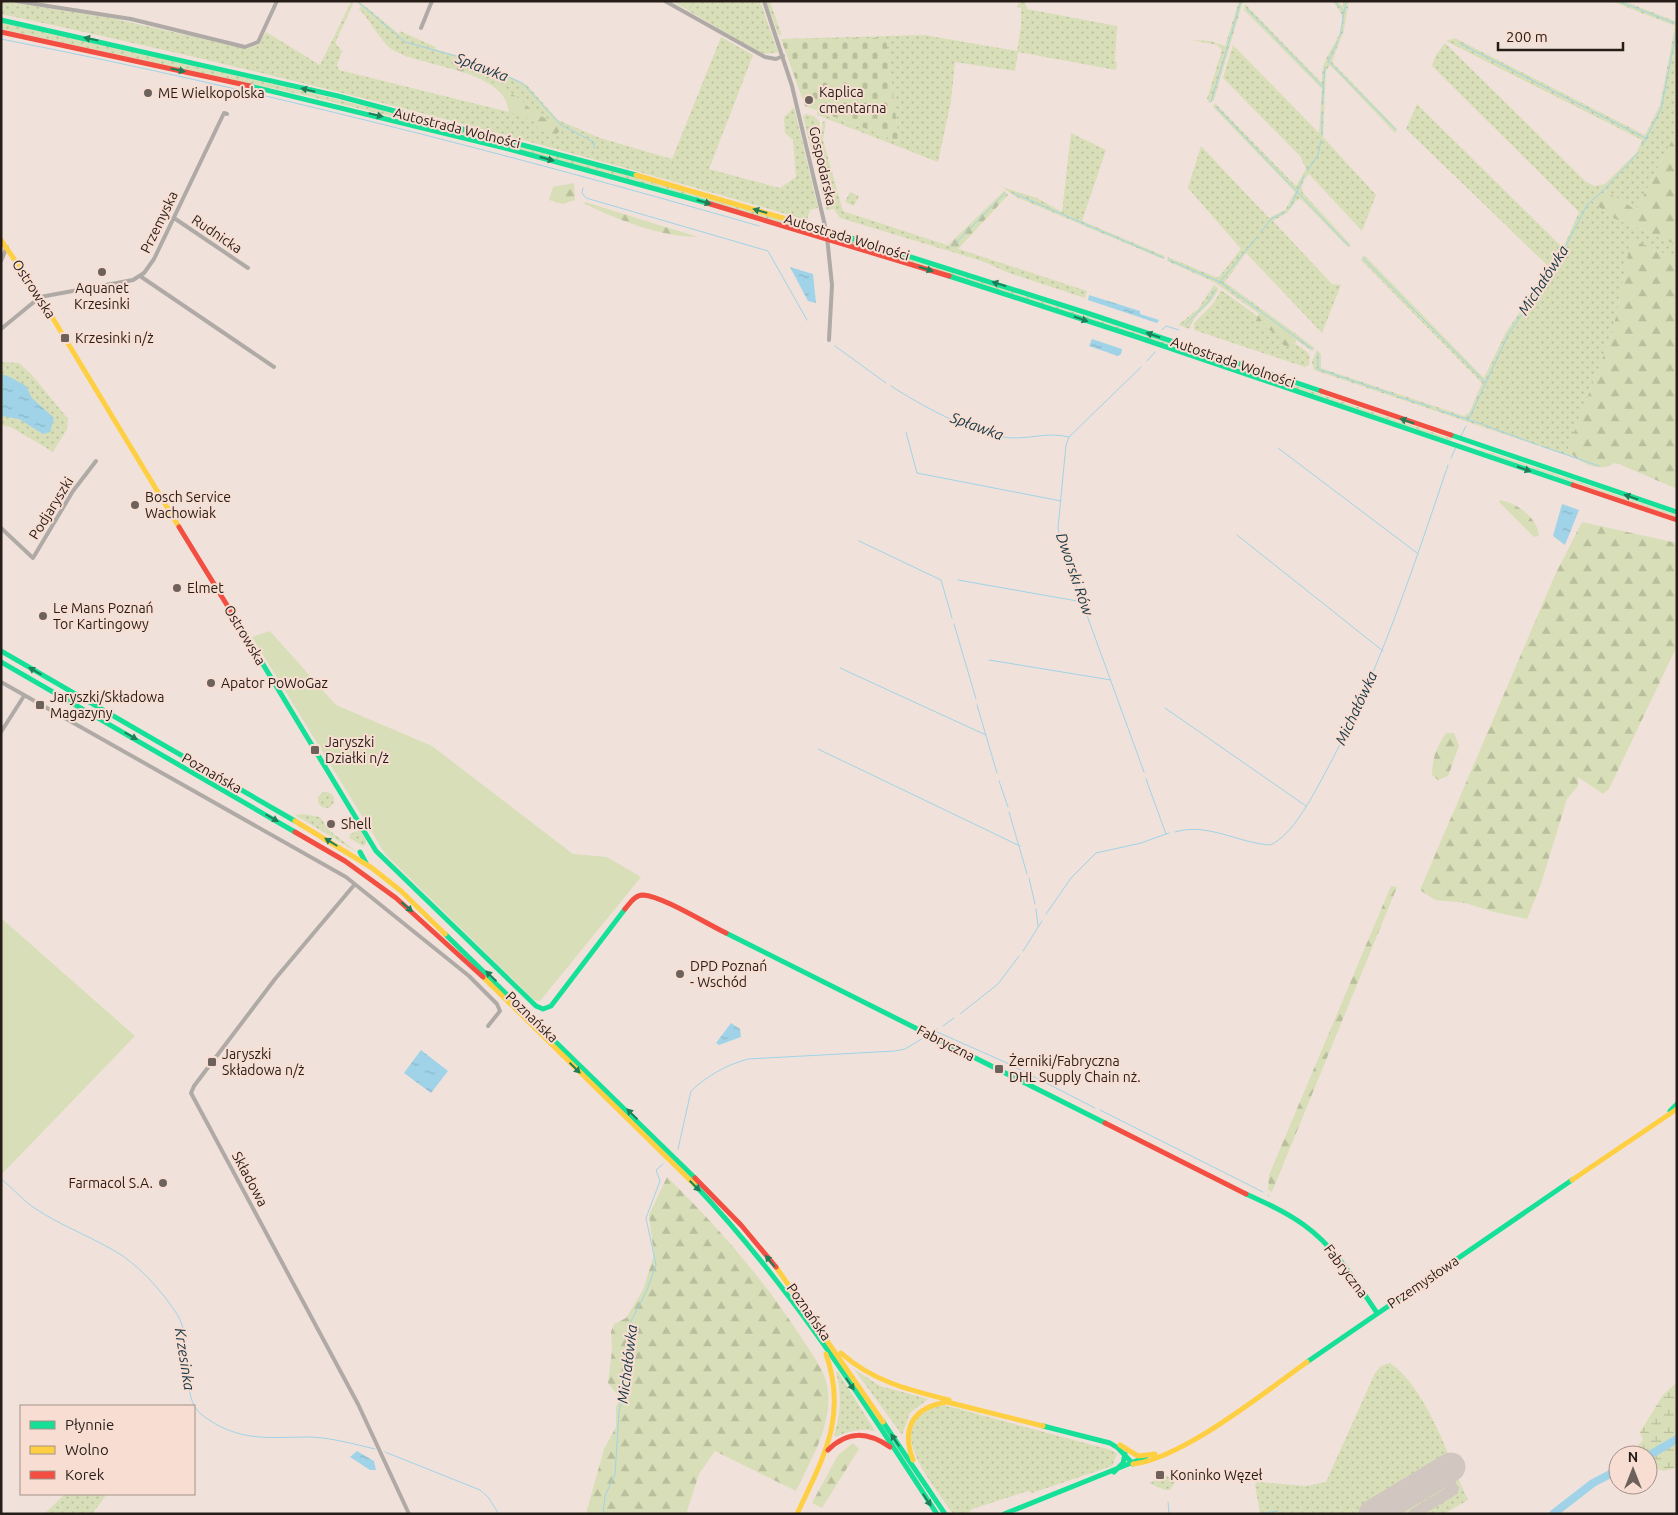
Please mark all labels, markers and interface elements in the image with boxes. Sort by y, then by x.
scale bar [1498,20,1623,52]
text: 200 m [1506,28,1548,45]
one-way arrow [83,35,99,43]
water label: Spławka [452,49,511,85]
one-way arrow [171,66,186,74]
place label: Kaplica cmentarna [819,84,886,116]
place label: ME Wielkopolska [158,85,265,101]
one-way arrow [300,86,315,94]
marker: ME Wielkopolska [142,87,154,99]
marker: Kaplica cmentarna [803,94,815,106]
street label: Autostrada Wolności [392,104,522,152]
one-way arrow [368,111,383,119]
street label: Gospodarska [806,125,840,207]
one-way arrow [540,155,555,163]
street label: Przemyska [137,188,181,256]
one-way arrow [696,199,711,207]
one-way arrow [753,206,768,214]
street label: Autostrada Wolności [782,210,912,264]
street label: Rudnicka [189,211,245,257]
water label: Michałówka [1514,242,1572,318]
street label: Ostrowska [9,257,59,321]
marker: Aquanet Krzesinki [96,266,108,278]
one-way arrow [919,266,934,274]
place label: Aquanet Krzesinki [74,280,130,312]
one-way arrow [991,280,1006,288]
one-way arrow [1074,315,1089,323]
place label: Krzesinki n/ż [75,330,154,346]
one-way arrow [1146,331,1161,339]
marker: Krzesinki n/ż [59,332,71,344]
street label: Autostrada Wolności [1169,333,1297,391]
water label: Spławka [947,408,1006,443]
one-way arrow [1399,417,1414,425]
one-way arrow [1517,465,1532,473]
street label: Podjaryszki [26,474,76,542]
place label: Bosch Service Wachowiak [145,489,231,521]
one-way arrow [1623,492,1638,500]
marker: Bosch Service Wachowiak [129,499,141,511]
water label: Dworski Rów [1053,531,1097,619]
place label: Elmet [187,580,224,596]
marker: Elmet [171,582,183,594]
place label: Le Mans Poznań Tor Kartingowy [53,600,154,632]
street label: Ostrowska [221,602,269,668]
marker: Le Mans Poznań Tor Kartingowy [37,610,49,622]
one-way arrow [28,666,41,675]
water label: Michałówka [1332,668,1380,748]
place label: Apator PoWoGaz [221,675,328,691]
marker: Apator PoWoGaz [205,677,217,689]
place label: Jaryszki/Składowa Magazyny [50,689,164,721]
marker: Jaryszki/Składowa Magazyny [34,699,46,711]
one-way arrow [124,732,138,741]
place label: Jaryszki Działki n/ż [325,734,389,766]
marker: Jaryszki Działki n/ż [309,744,321,756]
street label: Poznańska [179,750,245,796]
one-way arrow [265,813,278,822]
place label: Shell [341,816,372,832]
marker: Shell [325,818,337,830]
one-way arrow [324,837,338,846]
one-way arrow [401,901,414,912]
place label: DPD Poznań - Wschód [690,958,767,990]
marker: DPD Poznań - Wschód [674,968,686,980]
one-way arrow [485,971,497,983]
street label: Poznańska [503,988,561,1046]
street label: Fabryczna [914,1022,978,1064]
place label: Jaryszki Składowa n/ż [222,1046,305,1078]
place label: Żerniki/Fabryczna DHL Supply Chain nż. [1009,1053,1141,1085]
marker: Jaryszki Składowa n/ż [206,1056,218,1068]
one-way arrow [569,1062,581,1074]
marker: Żerniki/Fabryczna DHL Supply Chain nż. [993,1063,1005,1075]
one-way arrow [627,1108,639,1120]
street label: Składowa [229,1149,271,1209]
place label: Farmacol S.A. [69,1175,153,1191]
marker: Farmacol S.A. [157,1177,169,1189]
one-way arrow [689,1180,701,1192]
street label: Fabryczna [1321,1241,1371,1301]
street label: Przemysłowa [1384,1252,1462,1312]
one-way arrow [765,1254,776,1267]
street label: Poznańska [783,1280,835,1344]
water label: Michałówka [614,1324,640,1404]
water label: Krzesinka [172,1326,198,1392]
one-way arrow [845,1378,855,1391]
legend [20,1405,195,1495]
text: Płynnie [65,1416,114,1433]
one-way arrow [890,1433,900,1447]
text: Wolno [65,1441,109,1458]
north arrow [1608,1445,1658,1495]
text: N [1628,1449,1638,1465]
text: Korek [65,1466,105,1483]
place label: Koninko Węzeł [1170,1467,1263,1483]
marker: Koninko Węzeł [1154,1469,1166,1481]
one-way arrow [923,1493,932,1507]

